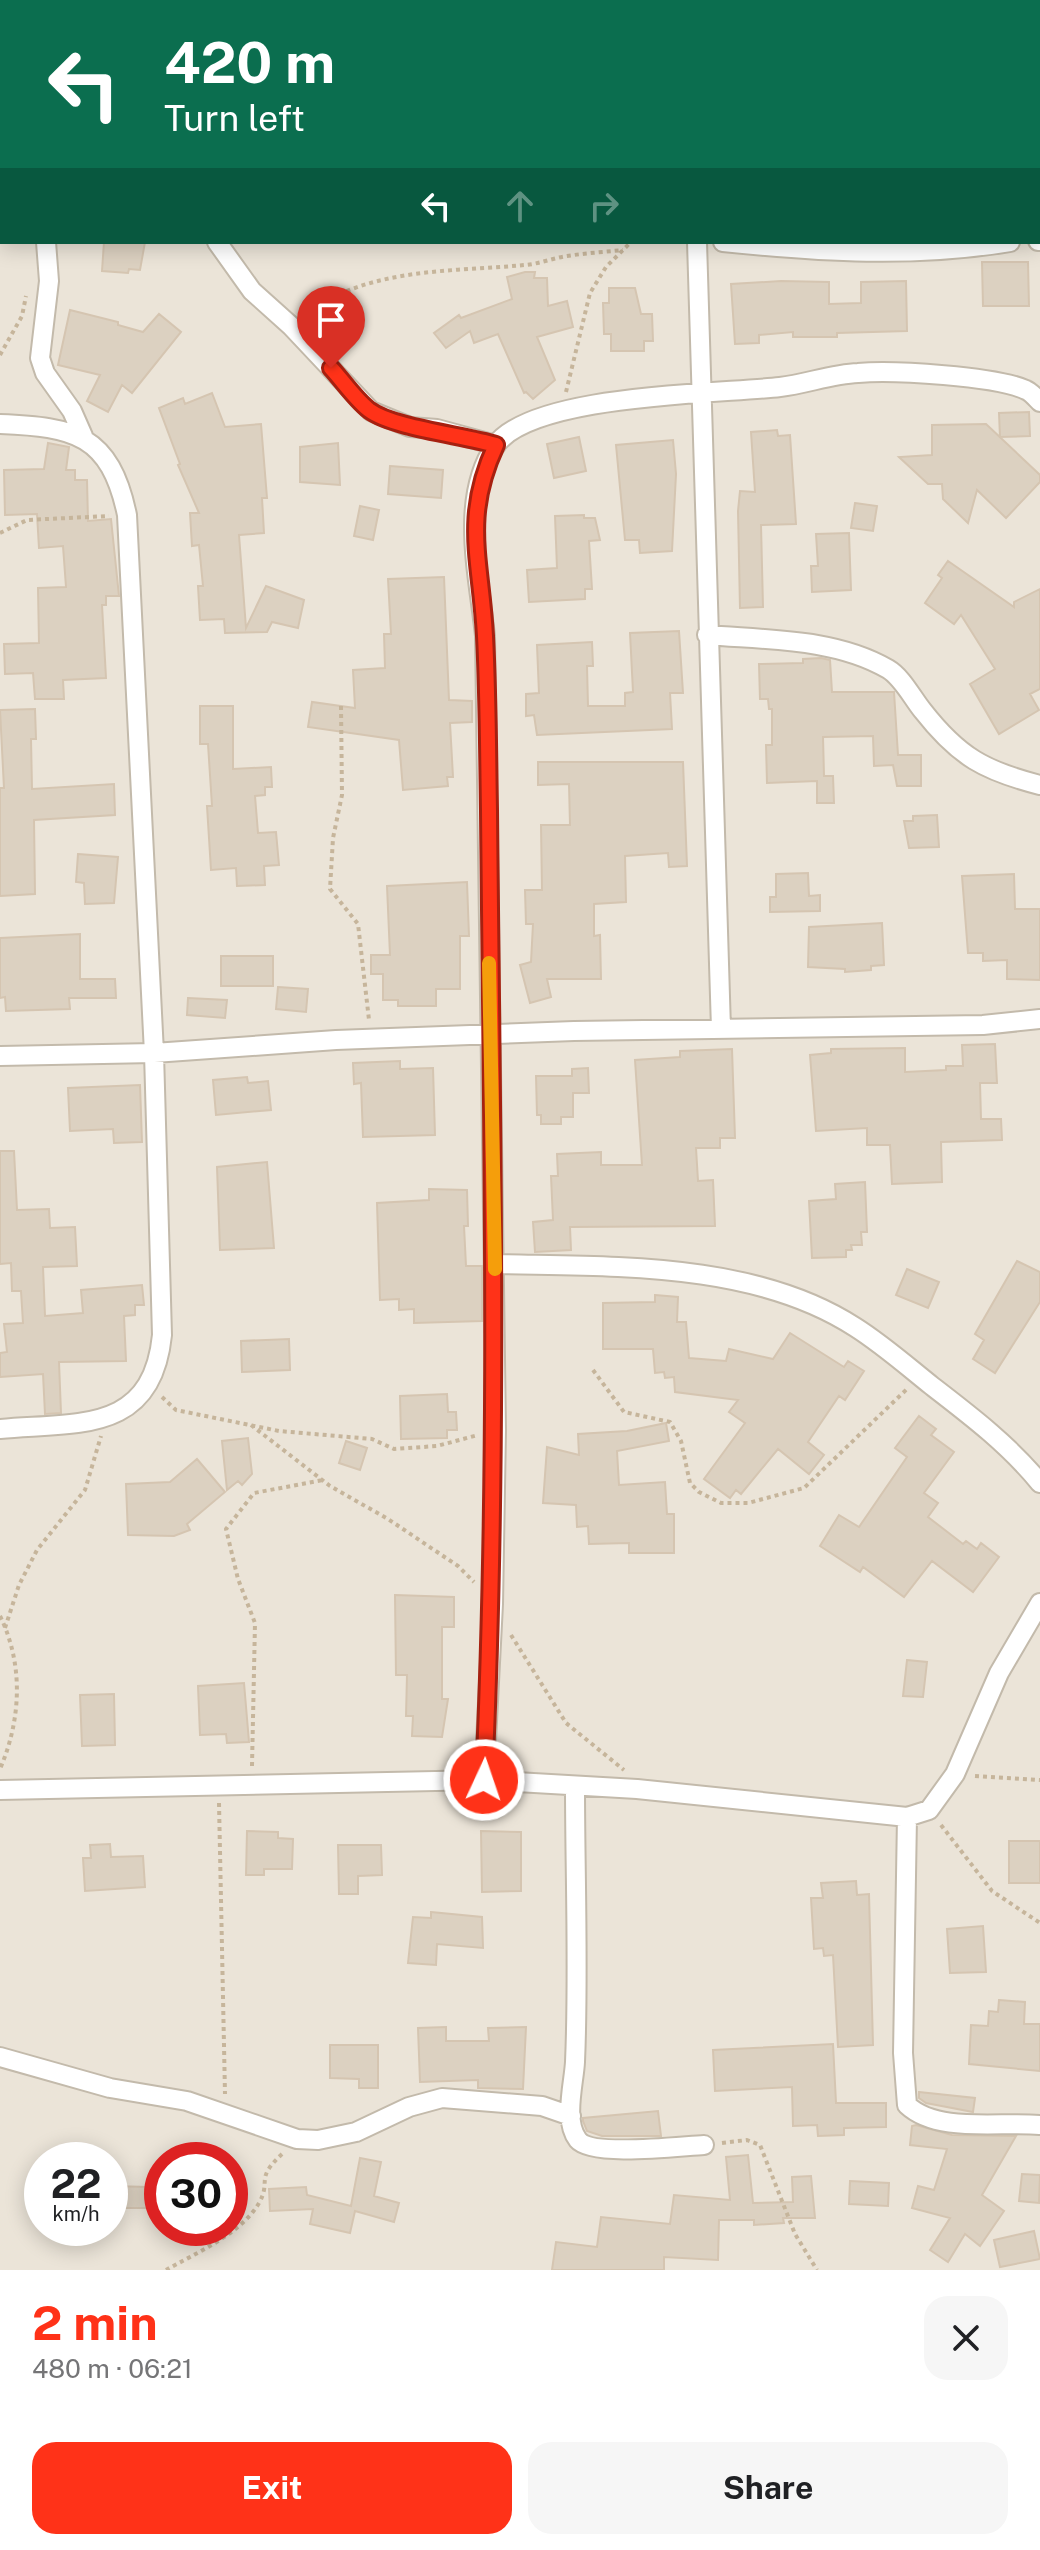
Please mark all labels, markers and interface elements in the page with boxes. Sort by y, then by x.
text: 420 m [164,30,335,96]
icon: left [32,32,136,136]
text: Turn left [164,97,305,139]
icon: left [414,184,458,228]
icon: ahead [498,184,542,228]
icon: right [582,184,626,228]
pin [297,286,365,368]
icon: arrive [309,298,353,342]
position arrow [442,1738,526,1822]
speed limit sign: 30 [144,2142,248,2246]
text: 22 [51,2160,101,2207]
text: km/h [52,2202,100,2226]
text: 2 min [32,2294,158,2351]
button: close [924,2296,1008,2380]
text: 480 m · 06:21 [32,2353,193,2384]
button: Exit [32,2442,512,2534]
button: Share [528,2442,1008,2534]

